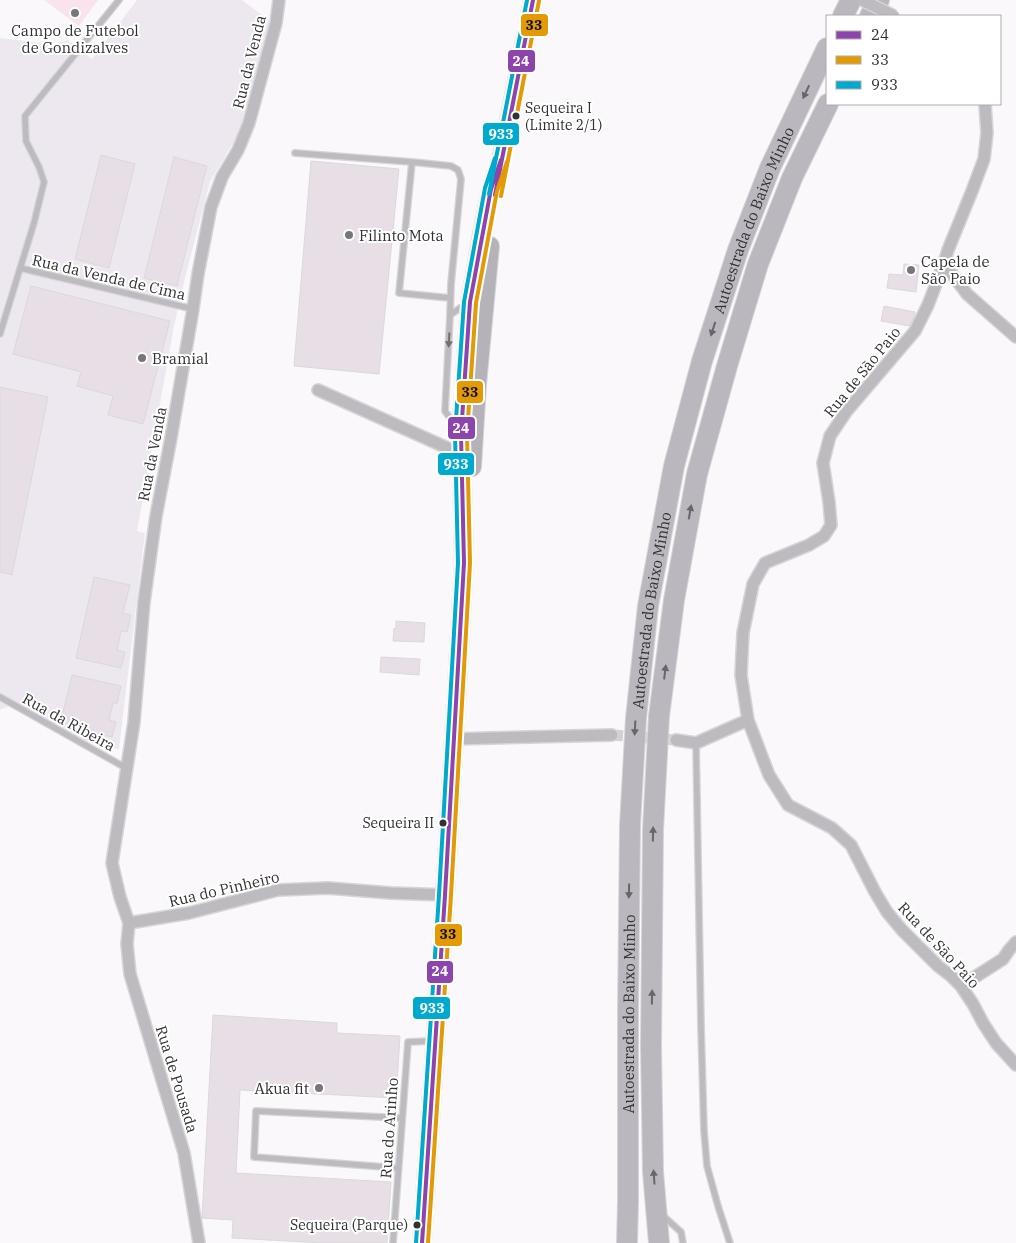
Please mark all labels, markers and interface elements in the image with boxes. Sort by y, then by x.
marker: Campo de Futebol de Gondizalves [69,7,81,19]
street label: Rua da Venda [228,13,270,111]
line badge: 33 [520,13,549,37]
legend [826,15,1001,105]
text: 33 [526,16,542,34]
place label: Campo de Futebol de Gondizalves [11,21,139,57]
text: 24 [871,25,889,44]
line badge: 24 [507,49,536,73]
text: 33 [871,50,889,69]
text: 24 [513,52,529,70]
text: 933 [871,75,898,94]
one-way arrow [802,85,810,99]
place label: Sequeira I (Limite 2/1) [525,99,602,134]
marker: Sequeira I (Limite 2/1) [511,111,521,121]
line badge: 933 [482,122,520,146]
street label: Autoestrada do Baixo Minho [709,123,798,316]
text: 933 [488,125,514,143]
place label: Filinto Mota [359,226,444,245]
marker: Filinto Mota [343,229,355,241]
street label: Rua da Venda de Cima [30,250,188,304]
place label: Capela de São Paio [921,252,990,288]
marker: Capela de São Paio [905,264,917,276]
one-way arrow [708,322,716,337]
street label: Rua de São Paio [820,323,904,421]
one-way arrow [444,333,452,349]
place label: Bramial [152,349,209,368]
marker: Bramial [136,352,148,364]
line badge: 33 [456,380,484,404]
text: 33 [462,383,478,401]
street label: Rua da Venda [134,405,170,503]
line badge: 24 [447,416,476,440]
text: 24 [453,419,469,437]
line badge: 933 [437,452,475,476]
text: 933 [443,455,469,473]
one-way arrow [687,504,695,520]
street label: Autoestrada do Baixo Minho [628,510,675,710]
one-way arrow [661,664,669,680]
street label: Rua da Ribeira [19,689,119,755]
one-way arrow [631,721,639,737]
place label: Sequeira II [362,814,434,832]
marker: Sequeira II [438,818,448,828]
one-way arrow [649,826,657,842]
street label: Rua do Pinheiro [167,867,281,911]
one-way arrow [625,883,633,899]
street label: Rua de São Paio [894,898,984,992]
street label: Autoestrada do Baixo Minho [618,914,639,1113]
line badge: 33 [434,923,463,947]
text: 33 [440,925,456,943]
line badge: 24 [426,960,454,984]
text: 24 [432,962,448,980]
one-way arrow [648,989,656,1005]
line badge: 933 [412,996,451,1020]
text: 933 [419,999,445,1017]
street label: Rua de Pousada [152,1023,202,1135]
street label: Rua do Arinho [376,1077,402,1179]
place label: Akua fit [255,1079,309,1098]
marker: Akua fit [313,1082,325,1094]
one-way arrow [649,1169,657,1185]
place label: Sequeira (Parque) [290,1216,408,1234]
marker: Sequeira (Parque) [412,1220,422,1230]

